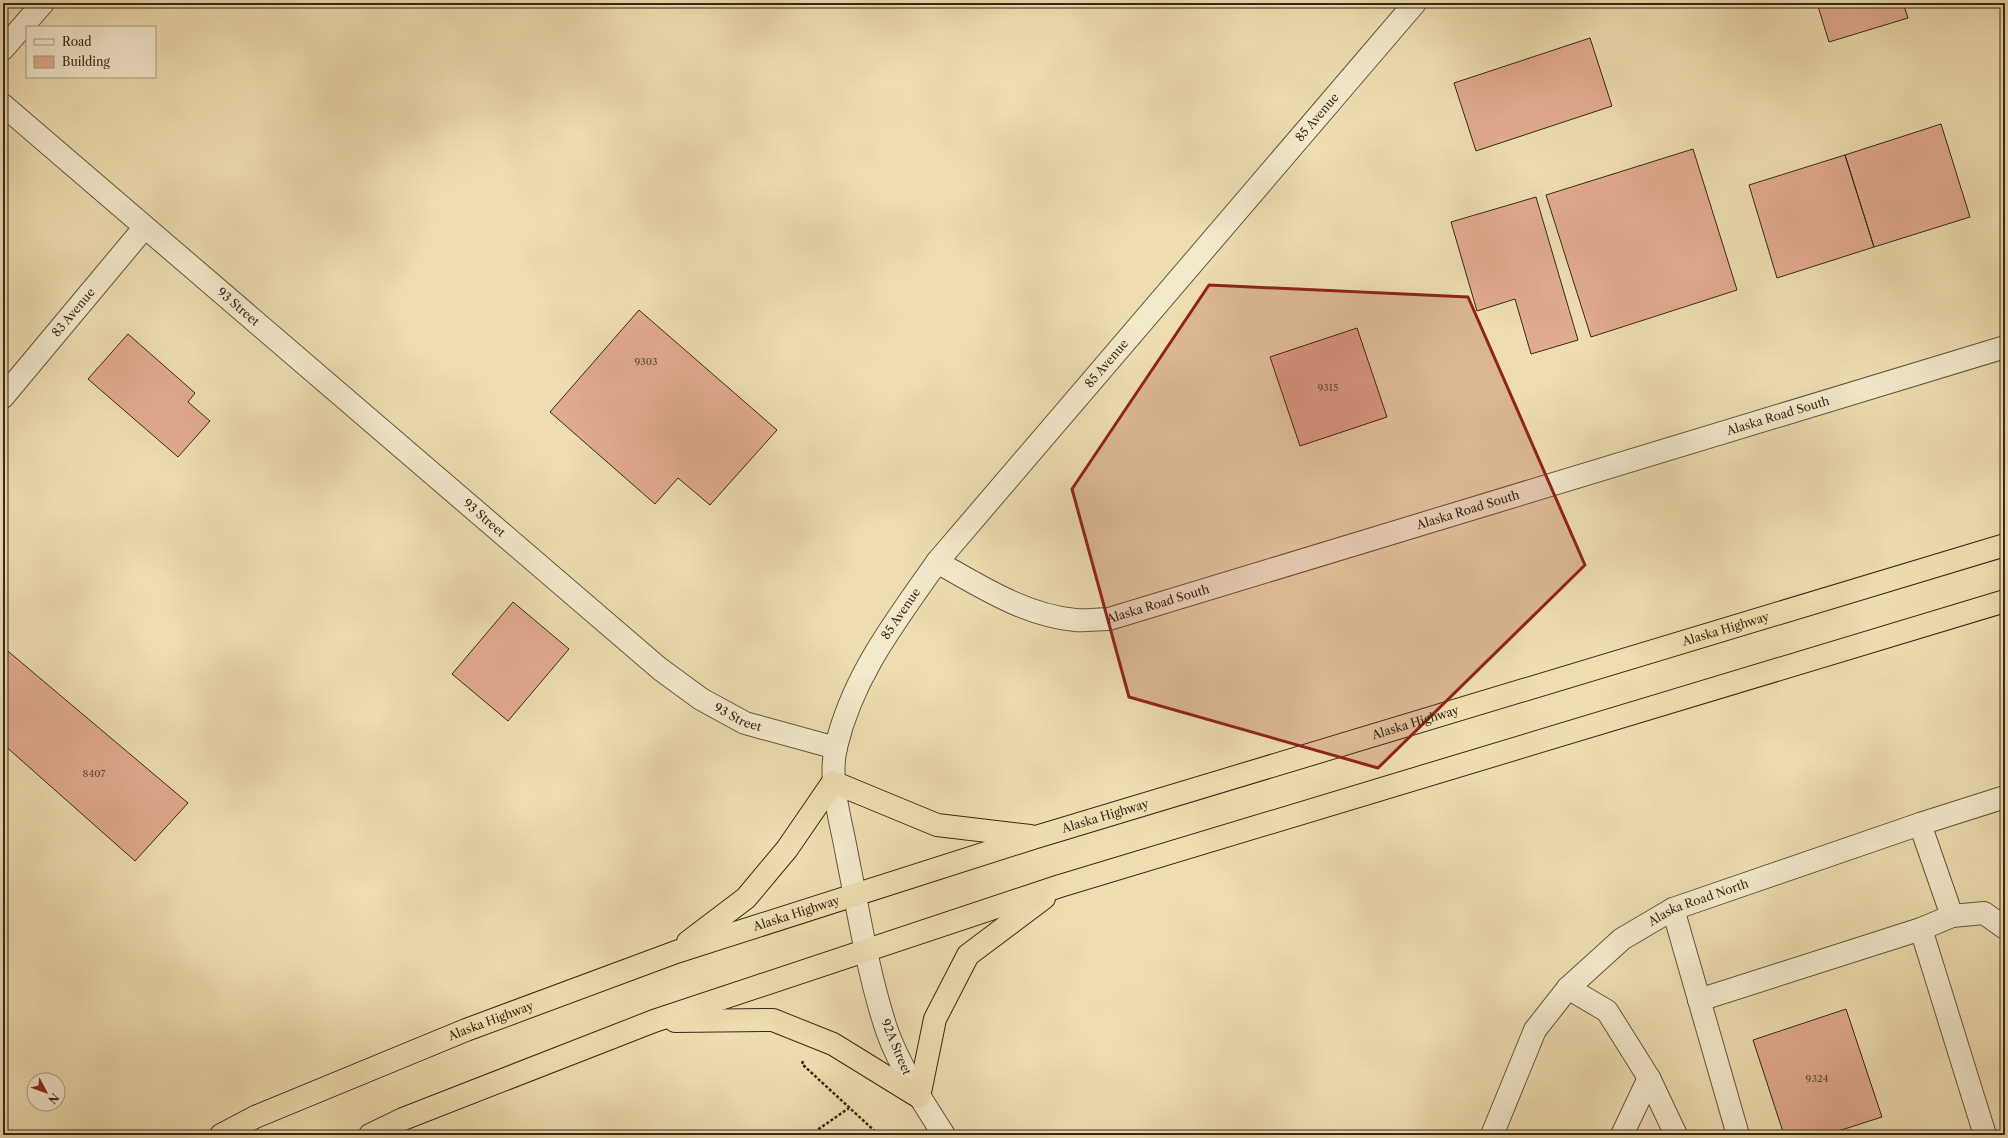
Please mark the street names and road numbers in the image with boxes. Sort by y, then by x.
street label: 85 Avenue [1292,90,1342,144]
street label: 83 Avenue [48,284,98,340]
street label: 93 Street [214,284,263,329]
street label: 85 Avenue [1081,336,1131,391]
street label: Alaska Road South [1724,393,1832,438]
street label: Alaska Road South [1414,487,1522,533]
street label: 93 Street [460,495,509,540]
street label: Alaska Road South [1104,581,1211,627]
street label: 85 Avenue [878,585,924,642]
street label: Alaska Highway [1679,608,1771,649]
street label: 93 Street [712,700,764,734]
street label: Alaska Highway [1369,702,1461,743]
street label: Alaska Highway [1059,795,1151,836]
street label: Alaska Road North [1644,875,1751,929]
street label: Alaska Highway [750,892,842,934]
street label: Alaska Highway [445,998,536,1044]
street label: 92A Street [878,1016,915,1078]

